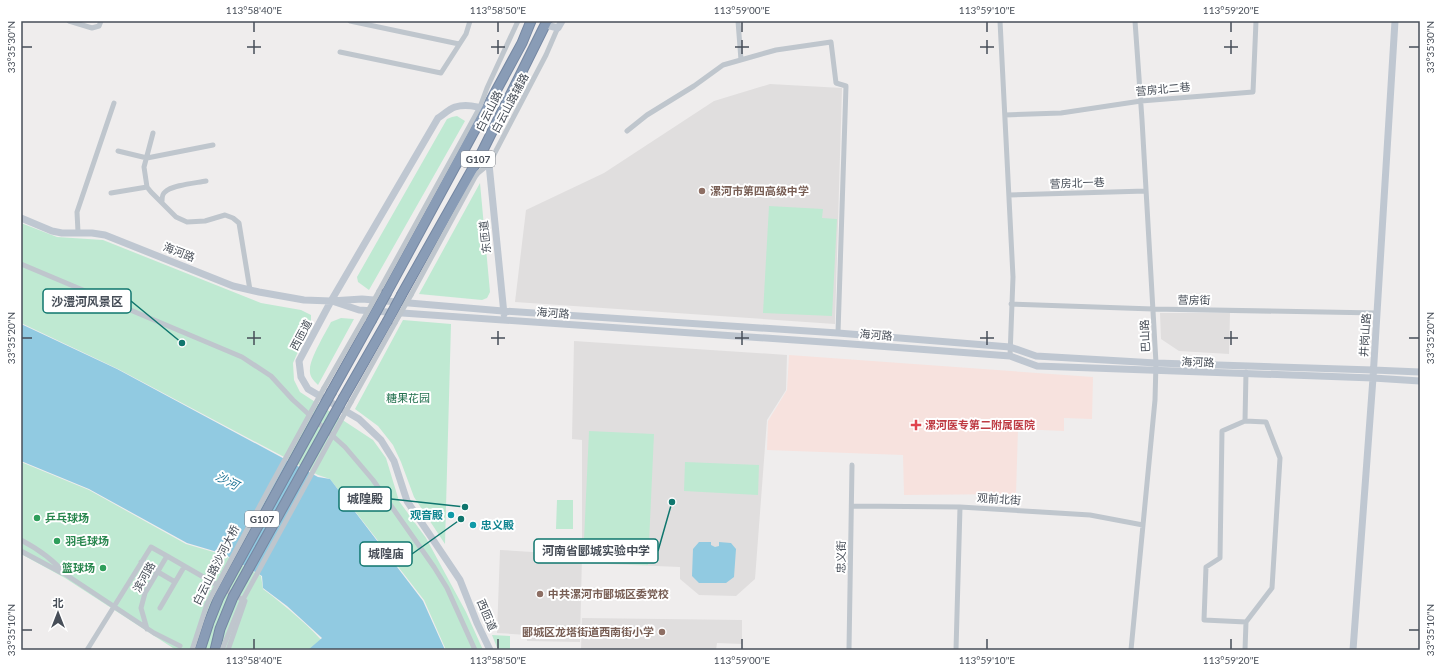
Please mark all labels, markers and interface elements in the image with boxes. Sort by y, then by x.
text: 113°58'40"E [226,4,282,16]
text: 113°58'50"E [470,4,526,16]
text: 113°59'00"E [714,4,770,16]
text: 113°59'10"E [959,4,1015,16]
text: 113°59'20"E [1203,4,1259,16]
text: 33°35'30"N [5,21,17,73]
text: 33°35'30"N [1424,21,1436,73]
street label: 白云山路辅路 [489,71,531,135]
street label: 营房北二巷 [1135,80,1191,97]
street label: 白云山路 [473,88,505,134]
road number: G107 [461,151,495,167]
street label: 营房北一巷 [1049,175,1105,190]
place label: 漯河市第四高级中学 [710,184,809,197]
marker: 漯河市第四高级中学 [697,186,707,196]
street label: 东匝道 [476,220,493,254]
street label: 海河路 [161,240,197,264]
callout: 沙澧河风景区 [43,289,131,313]
street label: 营房街 [1177,293,1211,306]
text: 沙澧河风景区 [51,294,123,309]
street label: 海河路 [536,305,570,320]
text: 33°35'20"N [5,312,17,364]
text: 33°35'20"N [1424,312,1436,364]
street label: 井岗山路 [1356,313,1373,357]
street label: 西匝道 [287,317,314,352]
street label: 巴山路 [1137,319,1152,353]
street label: 海河路 [859,327,893,342]
street label: 海河路 [1181,354,1215,369]
park label: 糖果花园 [386,391,430,404]
place label: 漯河医专第二附属医院 [925,418,1035,431]
marker: 漯河医专第二附属医院 [910,419,922,431]
water label: 沙河 [213,468,243,494]
callout: 城隍殿 [339,487,391,511]
street label: 观前北街 [977,490,1021,507]
text: 城隍殿 [347,491,383,506]
place label: 观音殿 [410,508,443,521]
marker: 观音殿 [446,510,456,520]
place label: 乒乓球场 [45,511,89,524]
road number: G107 [245,511,279,527]
marker: 乒乓球场 [32,513,42,523]
place label: 忠义殿 [481,518,514,531]
marker: 忠义殿 [468,520,478,530]
street label: 白云山路沙河大桥 [190,523,241,607]
place label: 羽毛球场 [65,534,109,547]
marker: 羽毛球场 [52,536,62,546]
callout: 河南省郾城实验中学 [534,539,658,563]
street label: 忠义街 [834,540,847,574]
callout: 城隍庙 [360,542,412,566]
text: 河南省郾城实验中学 [542,543,650,558]
text: 城隍庙 [368,546,404,561]
street label: 滨河路 [130,559,157,594]
place label: 篮球场 [62,561,95,574]
marker: 篮球场 [98,563,108,573]
place label: 中共漯河市郾城区委党校 [548,587,669,600]
marker: 中共漯河市郾城区委党校 [535,589,545,599]
north arrow [38,593,78,633]
text: 北 [53,596,64,609]
street label: 西匝道 [475,597,500,633]
text: 33°35'10"N [5,604,17,656]
text: 33°35'10"N [1424,604,1436,656]
place label: 郾城区龙塔街道西南街小学 [522,625,654,638]
marker: 郾城区龙塔街道西南街小学 [657,627,667,637]
text: 113°58'40"E [226,654,282,666]
text: 113°58'50"E [470,654,526,666]
text: 113°59'00"E [714,654,770,666]
text: 113°59'10"E [959,654,1015,666]
text: 113°59'20"E [1203,654,1259,666]

